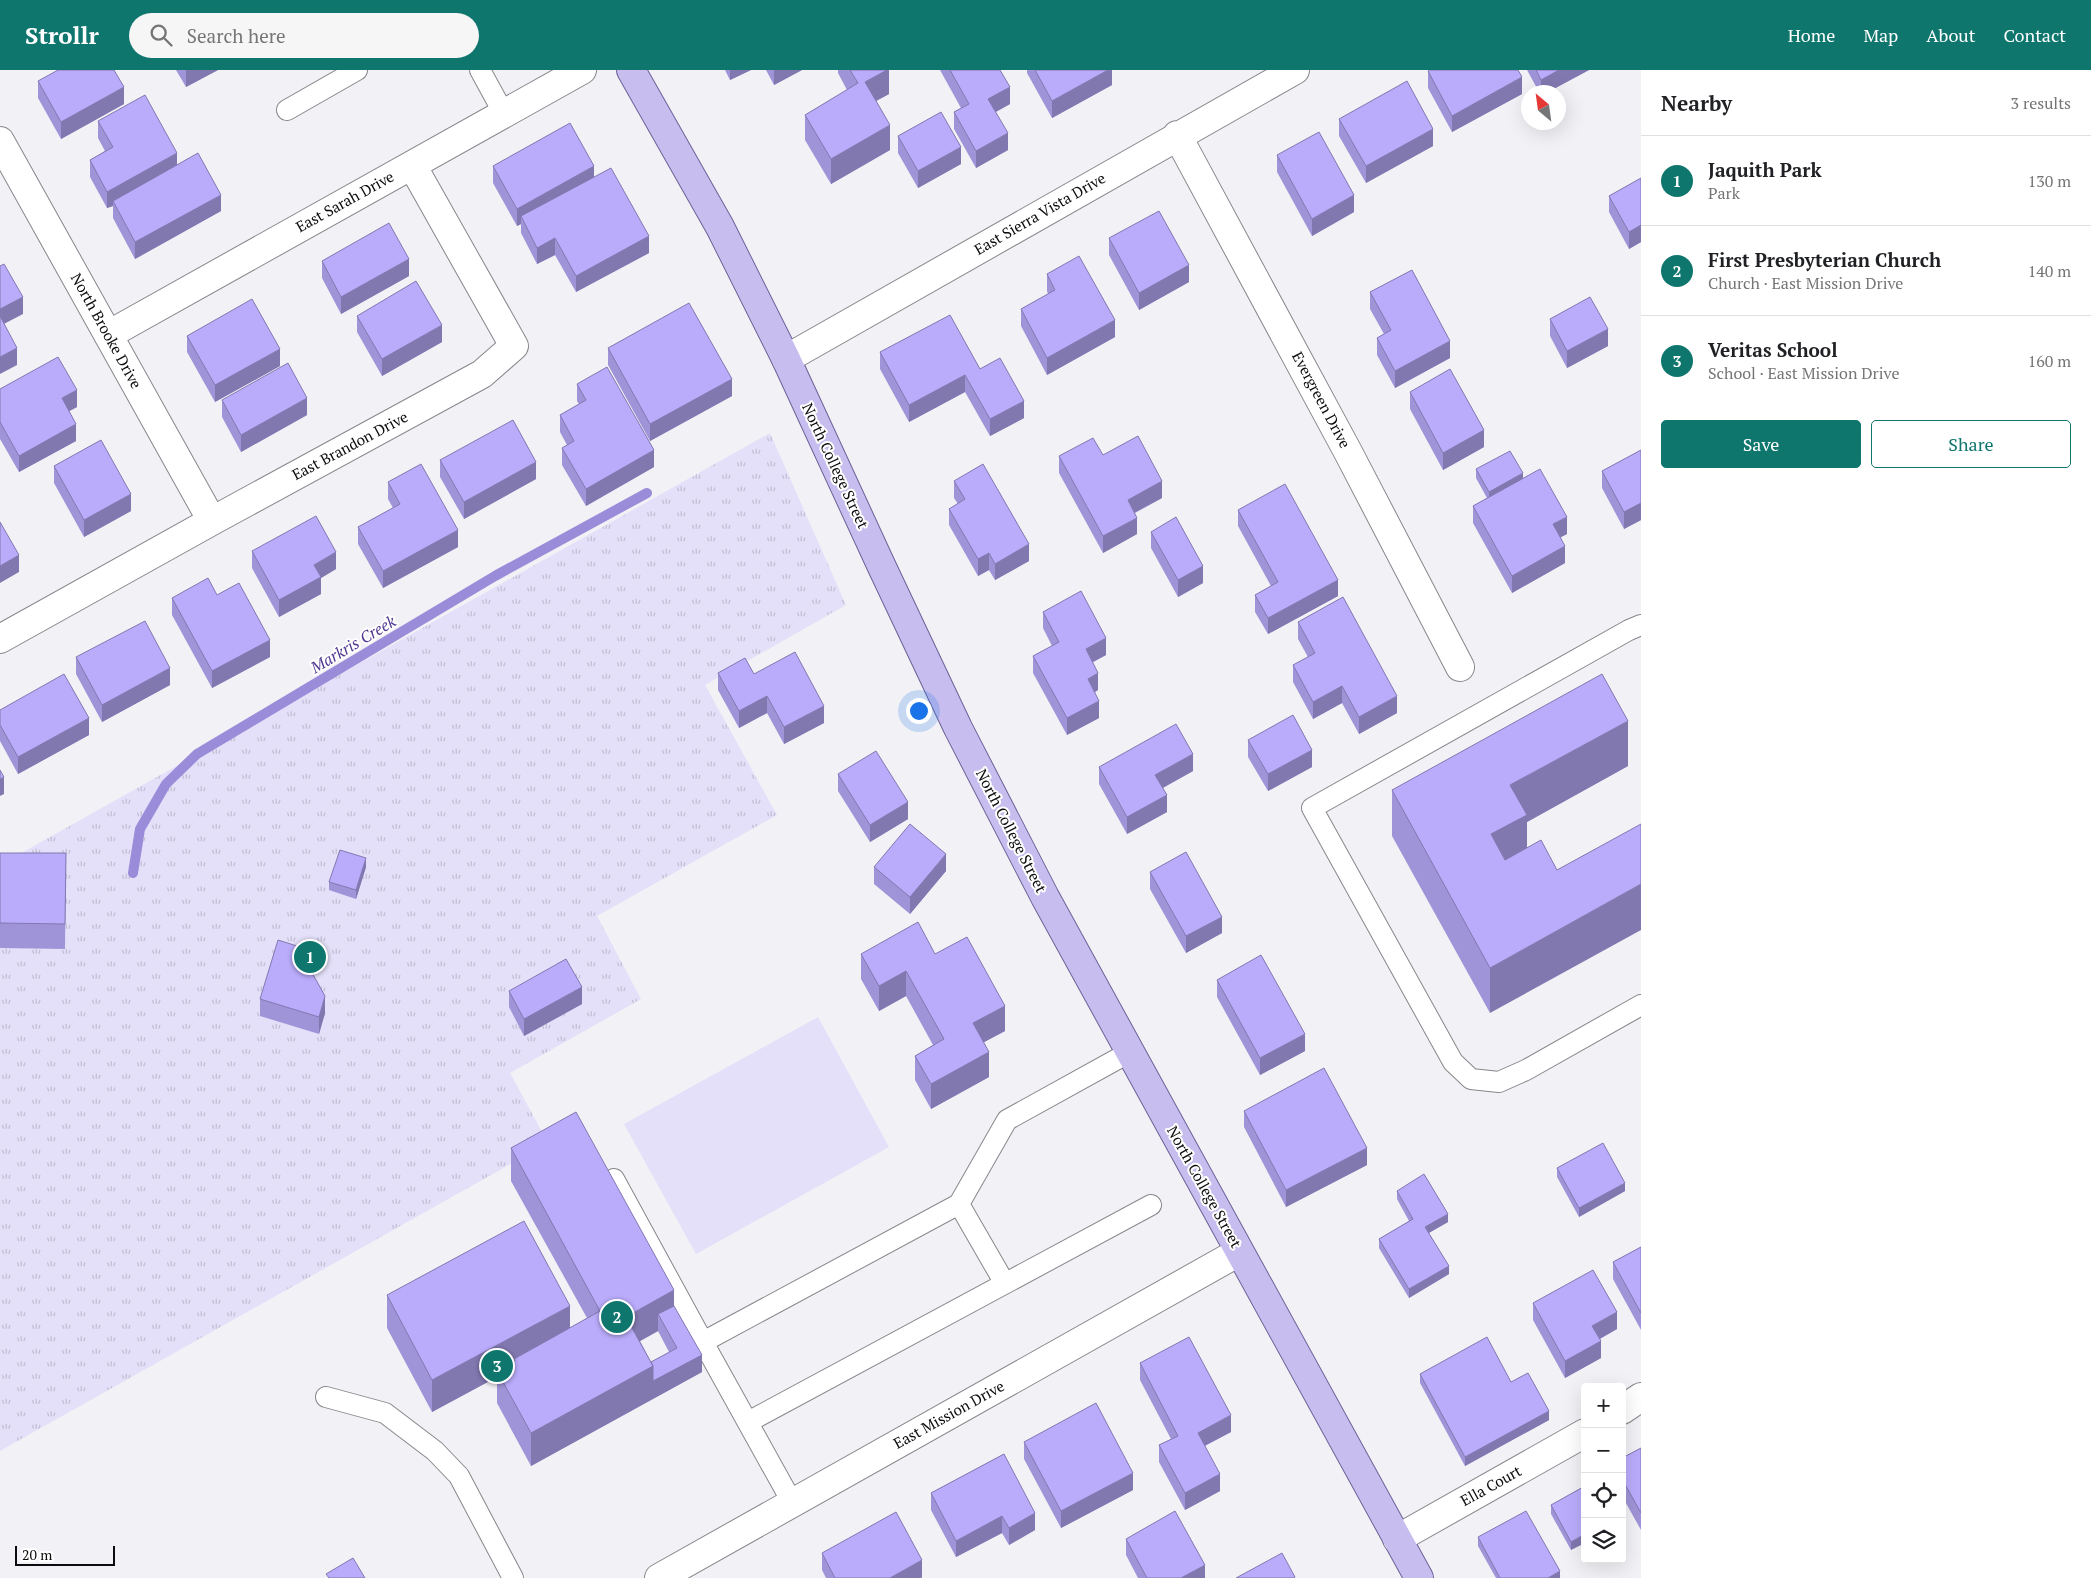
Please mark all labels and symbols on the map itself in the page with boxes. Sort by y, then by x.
north arrow [1521,85,1566,130]
street label: East Sarah Drive [292,166,397,236]
street label: East Sierra Vista Drive [970,167,1109,259]
street label: North Brooke Drive [67,269,147,392]
street label: Evergreen Drive [1288,348,1356,451]
street label: North College Street [798,400,874,532]
street label: East Brandon Drive [288,406,411,484]
water label: Markris Creek [305,610,400,679]
your location [906,698,932,724]
street label: North College Street [972,765,1052,896]
pin: 1 [294,938,326,976]
street label: North College Street [1163,1122,1247,1251]
pin: 2 [601,1298,633,1336]
pin: 3 [481,1347,513,1385]
street label: East Mission Drive [890,1375,1007,1453]
street label: Ella Court [1457,1460,1525,1510]
scale bar [15,1543,115,1566]

